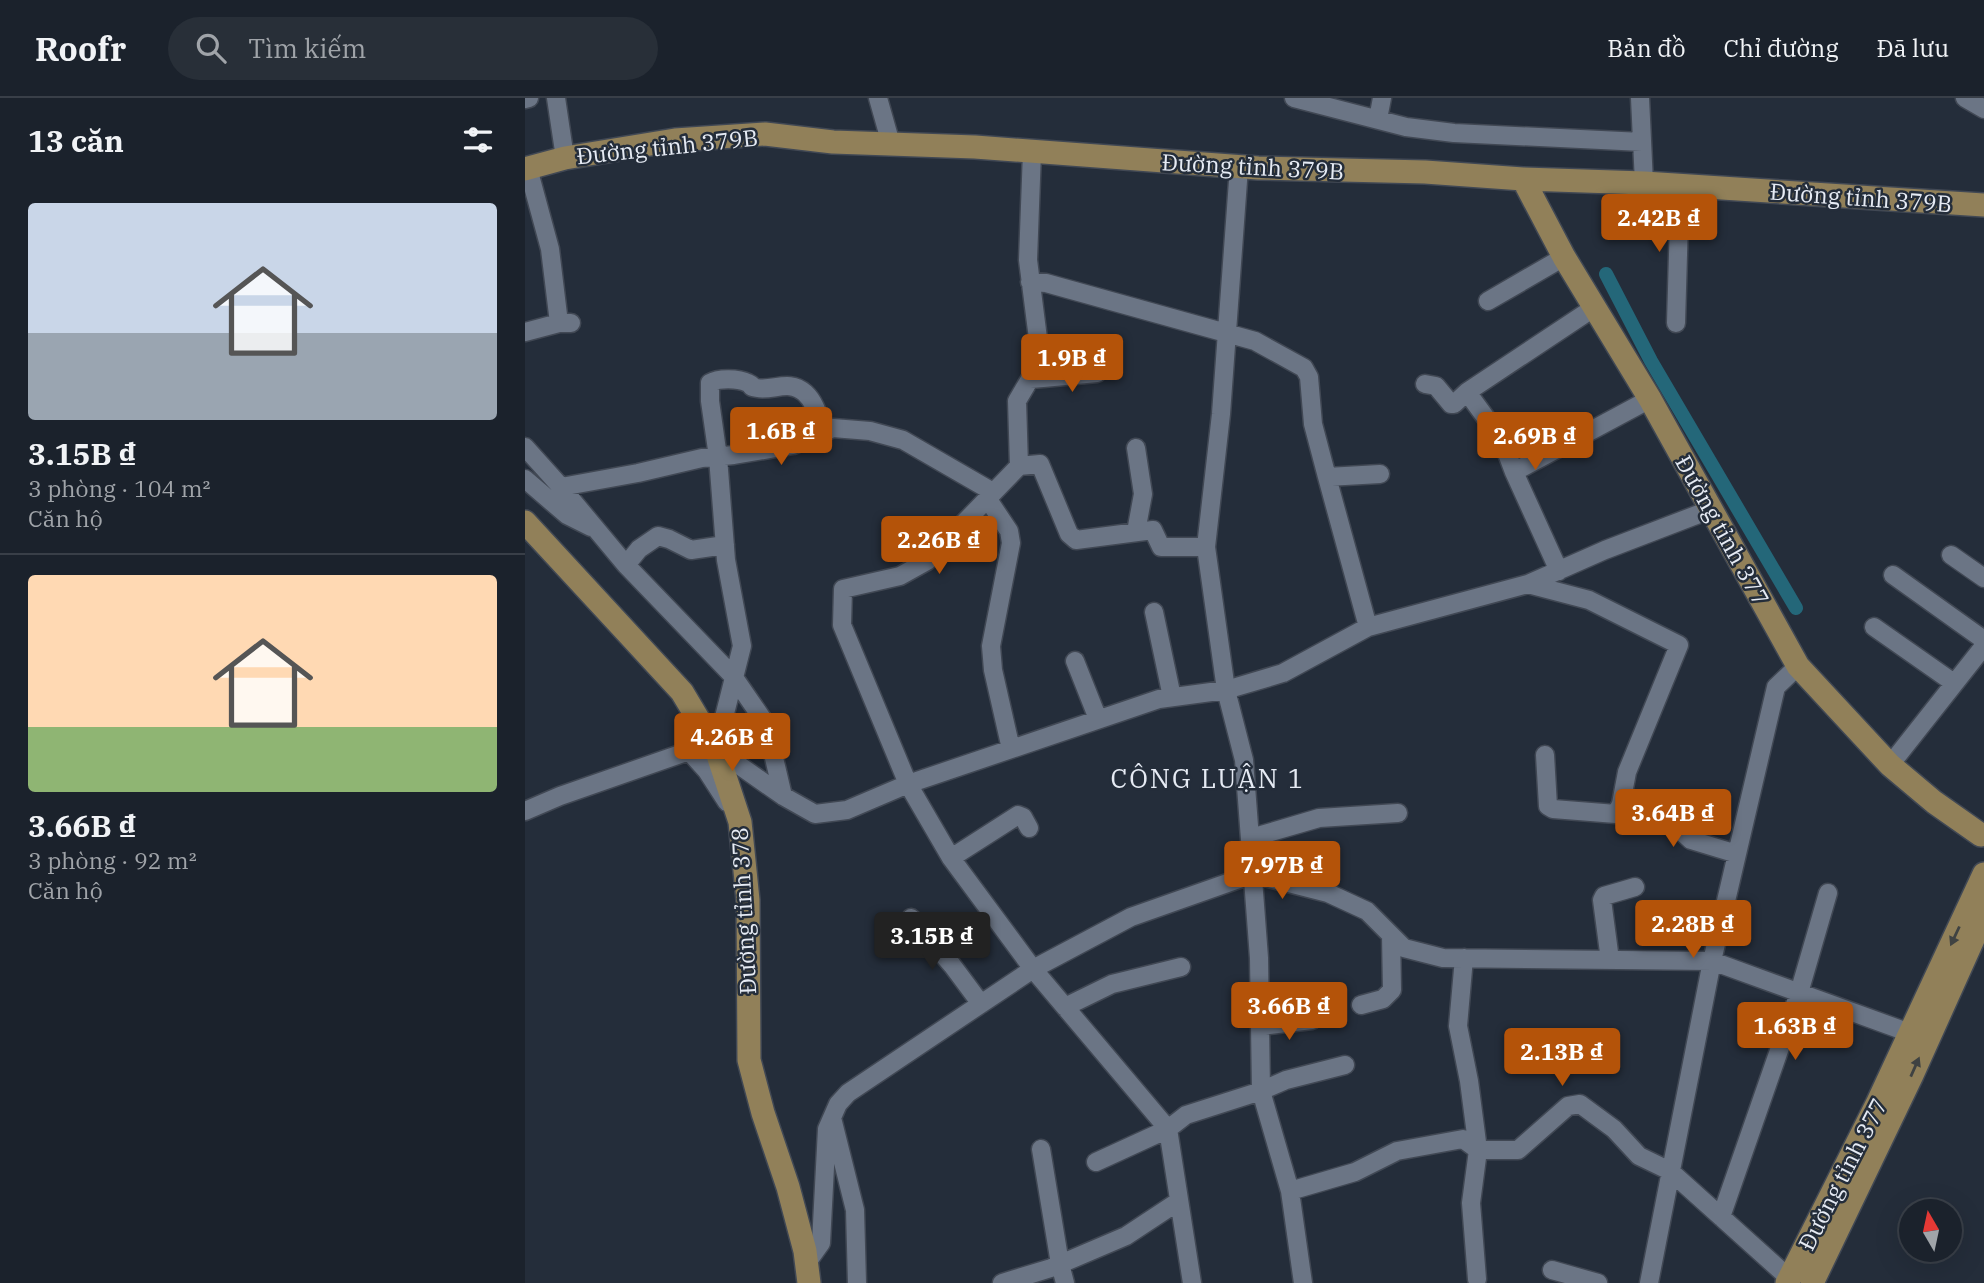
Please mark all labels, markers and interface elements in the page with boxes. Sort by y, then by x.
search box [168,17,658,80]
text: Roofr [35,27,126,70]
icon: search [192,29,230,67]
text: Tìm kiếm [248,31,366,65]
text: Bản đồ [1607,32,1685,64]
text: Chỉ đường [1723,32,1838,64]
text: Đã lưu [1876,32,1949,64]
text: 13 căn [28,121,124,160]
icon: filters [459,121,497,159]
street label: Đường tỉnh 379B [575,122,759,170]
street label: Đường tỉnh 379B [1161,146,1345,186]
street label: Đường tỉnh 379B [1769,176,1953,218]
pin: 2.42B ₫ [1594,194,1724,254]
text: 2.42B ₫ [1617,202,1701,232]
icon: home [200,248,326,374]
pin: 1.9B ₫ [1015,334,1129,394]
text: 1.9B ₫ [1037,342,1107,372]
pin: 1.6B ₫ [724,408,838,467]
pin: 2.69B ₫ [1470,412,1600,472]
text: 1.6B ₫ [746,415,816,445]
text: 2.69B ₫ [1493,420,1577,450]
text: 3.15B ₫ [28,434,137,473]
street label: Đường tỉnh 377 [1669,450,1777,610]
text: 3 phòng · 104 m² [28,473,211,503]
text: Căn hộ [28,503,103,533]
pin: 2.26B ₫ [874,517,1004,576]
text: 2.26B ₫ [897,524,981,554]
icon: home [200,620,326,746]
pin: 4.26B ₫ [667,714,797,773]
text: 4.26B ₫ [690,721,774,751]
district label: CÔNG LUẬN 1 [1111,761,1305,795]
pin: 3.64B ₫ [1608,790,1738,849]
text: 3.64B ₫ [1631,797,1715,827]
text: 3.66B ₫ [28,806,137,845]
street label: Đường tỉnh 378 [724,827,762,995]
pin: 7.97B ₫ [1217,842,1347,901]
text: 3 phòng · 92 m² [28,845,197,875]
text: 7.97B ₫ [1240,849,1324,879]
text: Căn hộ [28,875,103,905]
pin: 2.28B ₫ [1628,900,1758,960]
text: 2.28B ₫ [1651,908,1735,938]
pin: 3.15B ₫ [867,912,997,972]
text: 3.15B ₫ [890,920,974,950]
one-way arrow [1949,926,1961,946]
pin: 3.66B ₫ [1224,982,1354,1042]
text: 3.66B ₫ [1247,990,1331,1020]
pin: 1.63B ₫ [1730,1002,1860,1062]
text: 1.63B ₫ [1753,1010,1837,1040]
pin: 2.13B ₫ [1497,1028,1627,1088]
text: 2.13B ₫ [1520,1036,1604,1066]
one-way arrow [1910,1057,1921,1077]
street label: Đường tỉnh 377 [1791,1093,1893,1255]
north arrow [1899,1199,1962,1262]
map controls [1899,1199,1962,1262]

